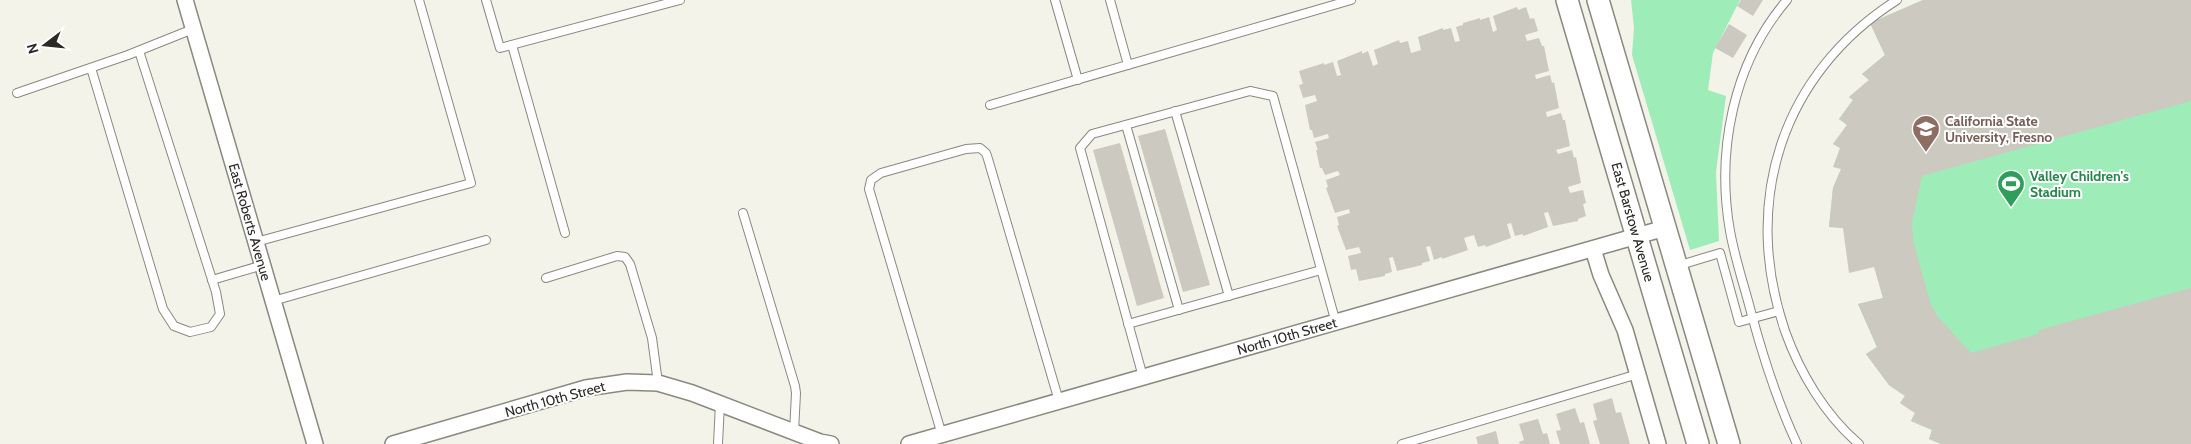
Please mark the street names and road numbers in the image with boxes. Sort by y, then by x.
street label: East Barstow Avenue [1607,160,1659,284]
street label: East Roberts Avenue [225,161,275,283]
street label: North 10th Street [1235,313,1339,359]
street label: North 10th Street [503,377,607,421]

